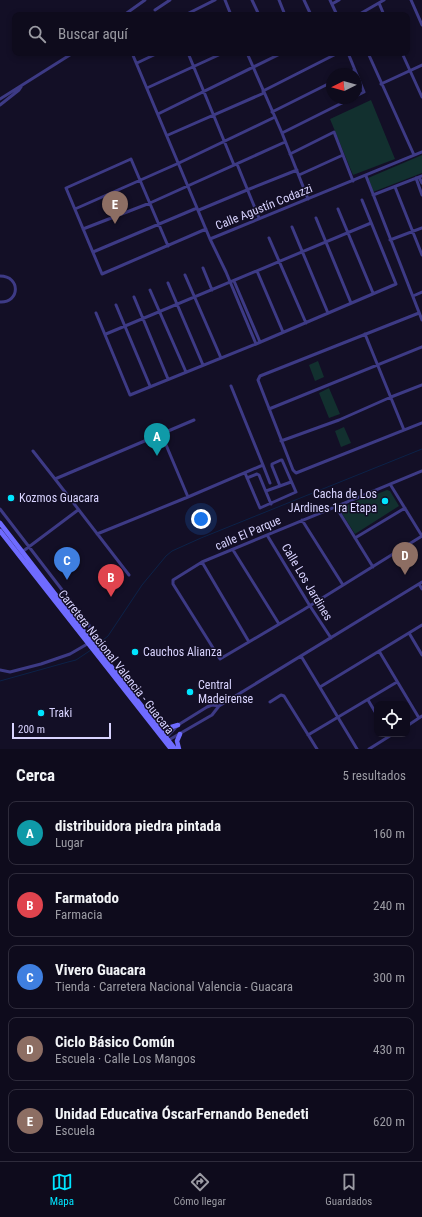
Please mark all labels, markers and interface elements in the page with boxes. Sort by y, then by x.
search box [12,12,410,56]
icon: search [26,23,48,45]
text: Buscar aquí [58,25,128,43]
north arrow [326,68,362,104]
street label: Calle Agustín Codazzi [213,181,315,233]
pin: E [102,191,128,224]
pin: A [144,423,170,456]
place label: Cacha de Los JArdines 1ra Etapa [288,487,377,515]
place label: Kozmos Guacara [19,491,99,505]
marker: Kozmos Guacara [6,493,16,503]
marker: Cacha de Los JArdines 1ra Etapa [380,496,390,506]
your location [191,509,211,529]
street label: calle El Parque [213,513,283,553]
street label: Calle Los Jardines [279,541,335,623]
pin: D [392,542,418,575]
pin: C [54,547,80,580]
pin: B [98,564,124,597]
street label: Carretera Nacional Valencia - Guacara [55,587,177,737]
place label: Cauchos Alianza [143,645,222,659]
marker: Cauchos Alianza [130,647,140,657]
place label: Central Madeirense [198,678,254,706]
marker: Central Madeirense [185,687,195,697]
map controls [374,701,410,737]
button: locate [374,701,410,737]
place label: Traki [49,706,72,720]
marker: Traki [36,708,46,718]
scale bar [12,721,111,740]
text: 200 m [18,723,45,736]
text: Cerca [16,765,55,785]
text: 5 resultados [342,768,406,783]
text: distribuidora piedra pintada [55,817,221,835]
text: A [26,826,34,841]
text: 160 m [373,826,405,841]
text: Lugar [55,835,84,850]
text: Farmatodo [55,889,119,907]
text: B [26,898,34,913]
text: 240 m [373,898,405,913]
text: Farmacia [55,907,102,922]
text: Vivero Guacara [55,961,146,979]
text: C [26,970,34,985]
text: 300 m [373,970,405,985]
text: Tienda · Carretera Nacional Valencia - Guacara [55,979,293,994]
text: Ciclo Básico Común [55,1033,175,1051]
text: D [26,1042,34,1057]
text: 430 m [373,1042,405,1057]
text: Escuela · Calle Los Mangos [55,1051,196,1066]
text: Unidad Educativa ÓscarFernando Benedeti [55,1105,309,1123]
text: E [27,1114,33,1129]
text: 620 m [373,1114,405,1129]
text: Escuela [55,1123,95,1138]
tab: Mapa [50,1171,74,1208]
tab: Cómo llegar [173,1171,226,1208]
tab: Guardados [325,1171,372,1208]

